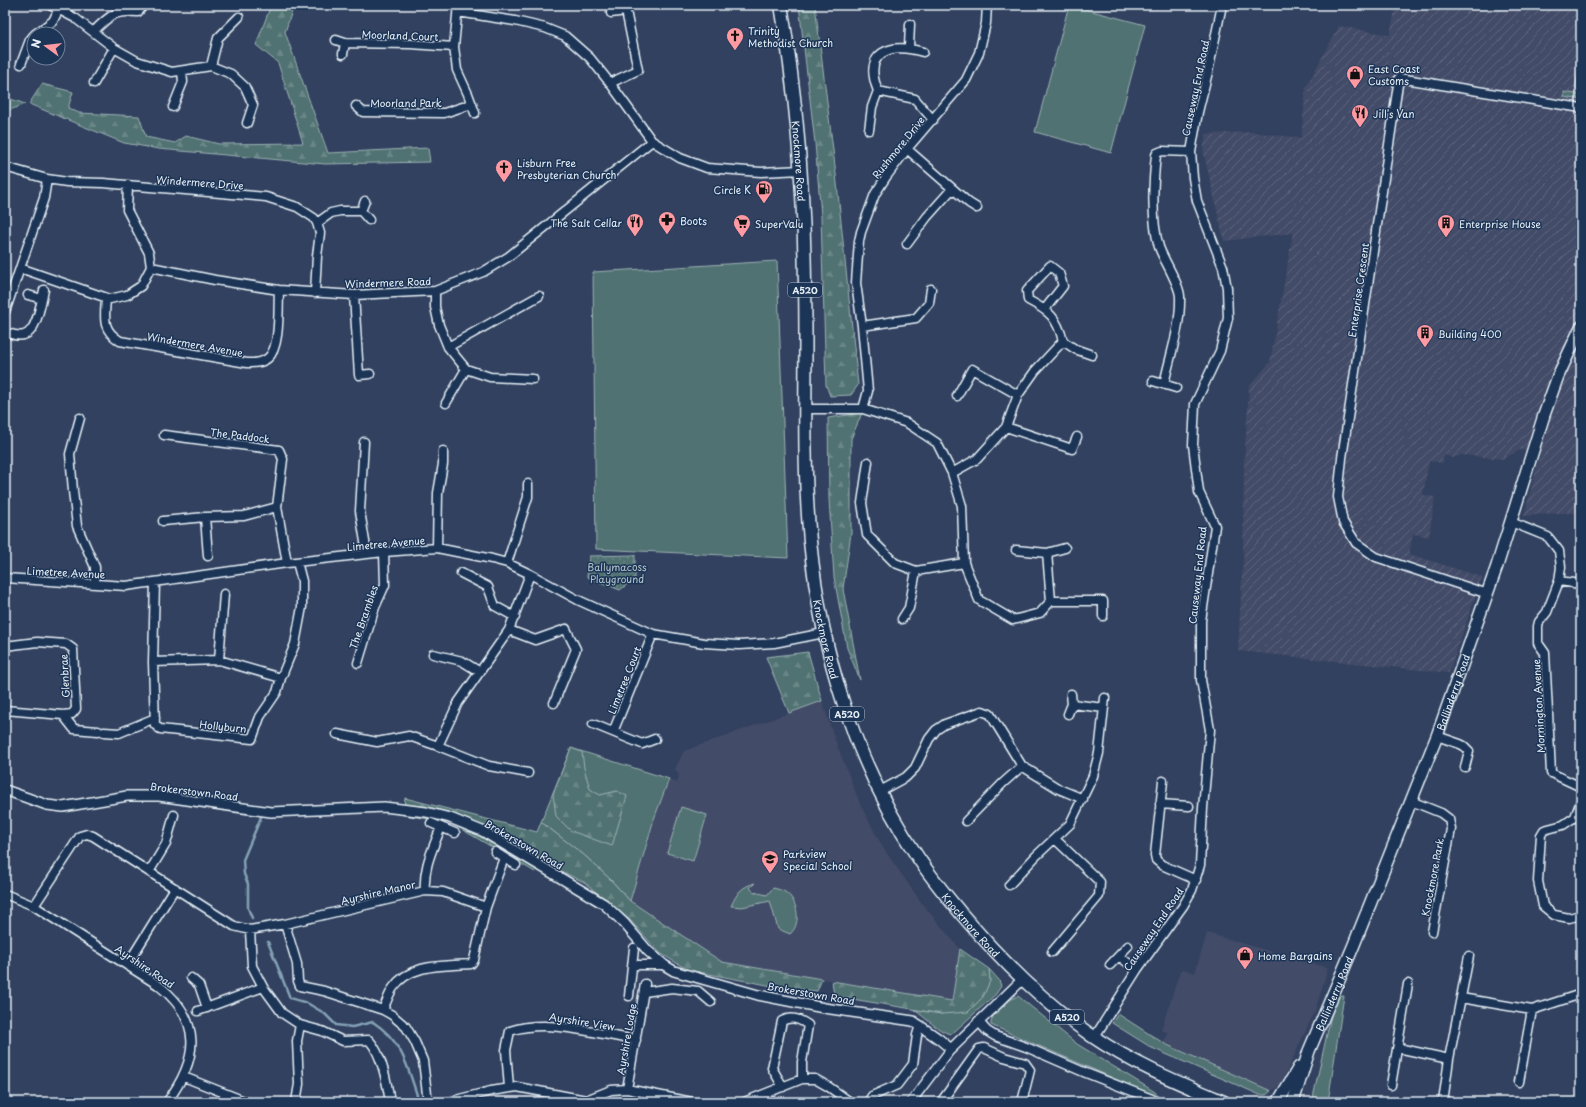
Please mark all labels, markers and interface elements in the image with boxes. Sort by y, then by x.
place label: Trinity Methodist Church [748,23,833,50]
north arrow [26,26,66,66]
street label: Moorland Court [361,26,439,44]
church icon: Trinity Methodist Church [725,26,745,51]
text: N [27,37,45,50]
street label: Causeway End Road [1177,38,1213,137]
place label: East Coast Customs [1368,61,1420,88]
shop icon: East Coast Customs [1345,64,1365,89]
street label: Moorland Park [370,95,442,110]
restaurant icon: Jill's Van [1350,103,1370,128]
place label: Jill's Van [1373,106,1414,121]
street label: Rushmore Drive [868,113,928,181]
street label: Knockmore Road [789,120,810,202]
place label: Lisburn Free Presbyterian Church [517,155,617,183]
church icon: Lisburn Free Presbyterian Church [494,158,514,183]
street label: Windermere Drive [156,171,244,193]
fuel station icon: Circle K [754,179,774,204]
place label: Circle K [713,182,751,197]
pharmacy icon: Boots [657,210,677,235]
restaurant icon: The Salt Cellar [625,212,645,237]
place label: Boots [680,213,707,228]
supermarket icon: SuperValu [732,213,752,238]
building icon: Enterprise House [1436,213,1456,238]
place label: The Salt Cellar [550,215,622,230]
place label: SuperValu [755,216,803,231]
place label: Enterprise House [1459,216,1541,231]
street label: Enterprise Crescent [1344,242,1372,338]
street label: Windermere Road [345,273,432,291]
road number: A520 [788,283,822,297]
building icon: Building 400 [1415,323,1435,348]
place label: Building 400 [1438,326,1502,341]
street label: Windermere Avenue [146,328,245,360]
street label: The Paddock [209,424,271,446]
street label: Causeway End Road [1184,525,1210,624]
street label: Limetree Avenue [346,532,426,554]
park label: Ballymacoss Playground [587,559,647,587]
street label: Limetree Avenue [26,562,106,582]
street label: The Brambles [345,583,381,651]
street label: Knockmore Road [810,598,843,681]
street label: Limetree Court [604,644,644,716]
street label: Ballinderry Road [1432,652,1473,732]
street label: Glenbrae [55,654,73,698]
street label: Mornington Avenue [1528,658,1548,753]
road number: A520 [830,707,864,721]
street label: Hollyburn [199,716,247,736]
street label: Brokerstown Road [149,778,239,804]
street label: Brokerstown Road [482,815,566,873]
street label: Knockmore Park [1417,837,1447,917]
place label: Parkview Special School [783,846,852,873]
school or university icon: Parkview Special School [760,849,780,874]
street label: Ayrshire Manor [339,876,418,909]
street label: Causeway End Road [1119,884,1187,974]
street label: Knockmore Road [939,889,1004,960]
street label: Ayrshire Road [112,941,178,992]
shop icon: Home Bargains [1235,945,1255,970]
place label: Home Bargains [1258,948,1333,963]
street label: Ballinderry Road [1311,953,1356,1033]
street label: Brokerstown Road [766,978,856,1008]
street label: Ayrshire Lodge [612,1002,641,1076]
street label: Ayrshire View [548,1008,616,1035]
road number: A520 [1050,1010,1084,1024]

